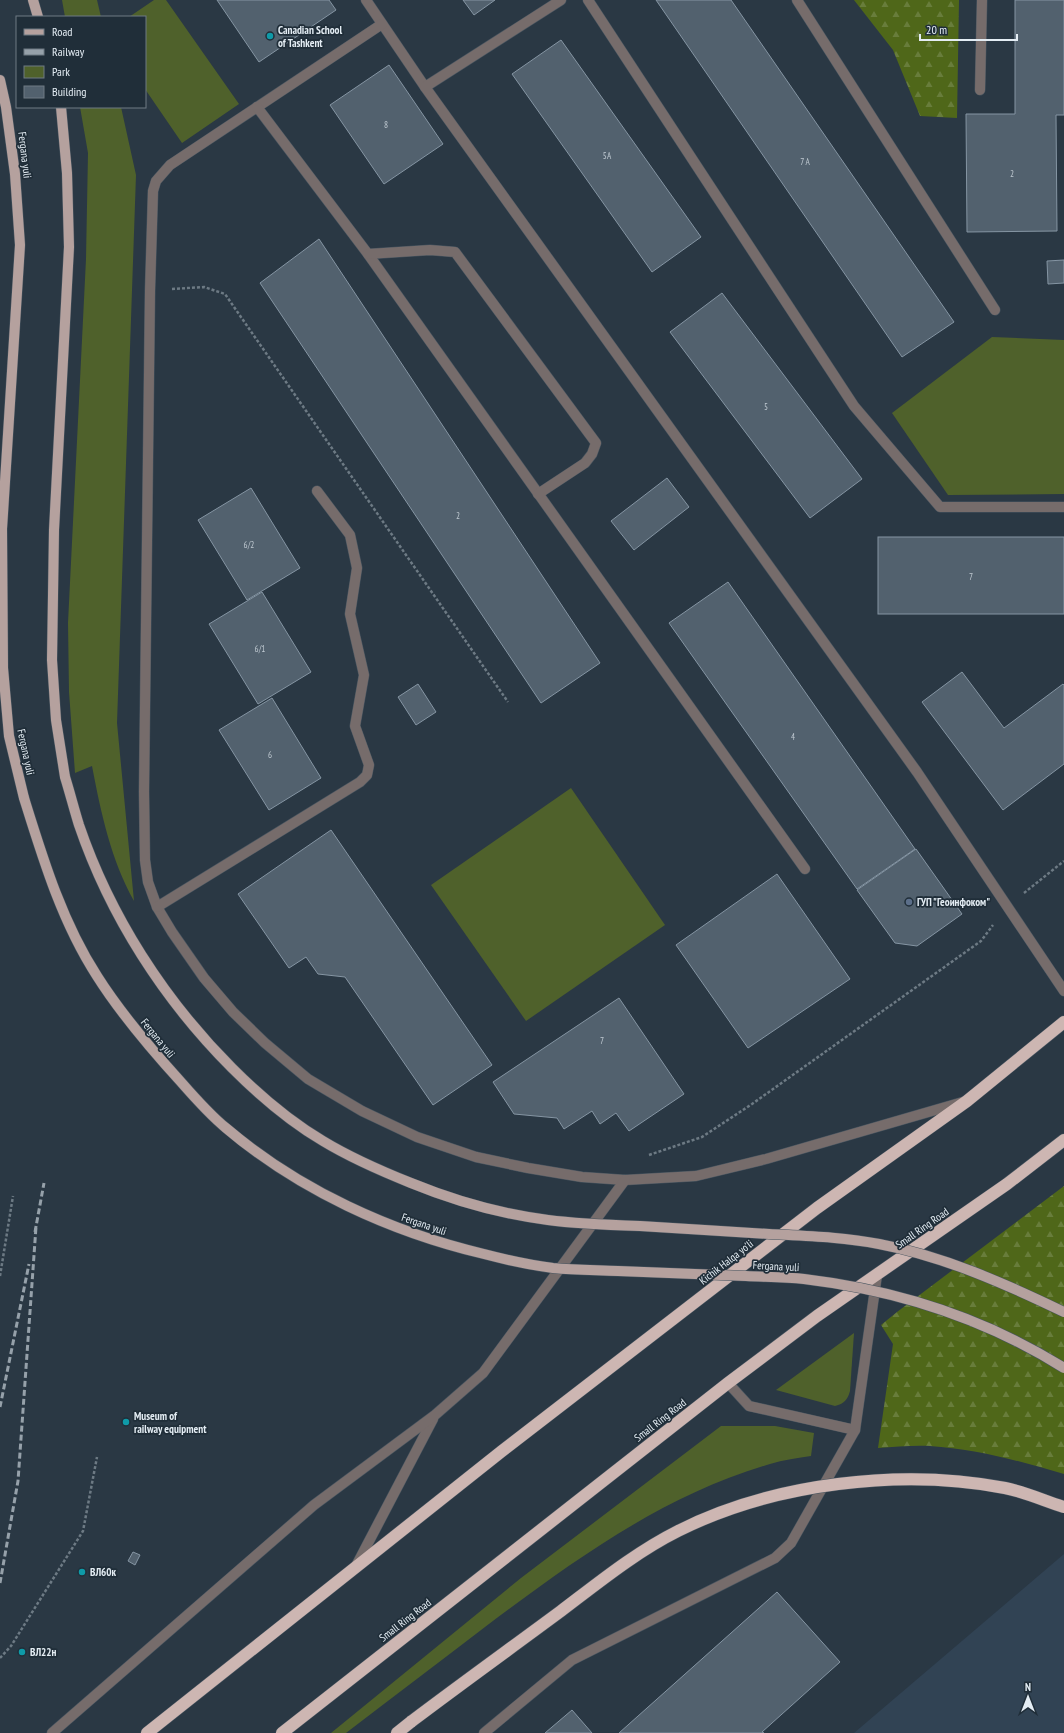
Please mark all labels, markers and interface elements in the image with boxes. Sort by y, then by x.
legend [16,16,146,108]
scale bar [920,16,1017,42]
text: 20 m [926,22,947,37]
place label: Canadian School of Tashkent [278,23,342,50]
text: Road [52,24,72,39]
marker: Canadian School of Tashkent [265,31,275,41]
text: Railway [52,44,85,59]
text: Park [52,64,70,79]
text: Building [52,84,87,99]
house number: 8 [384,119,388,130]
street label: Fergana yuli [15,131,35,179]
house number: 5A [603,150,612,161]
house number: 7 А [800,156,811,167]
house number: 2 [1010,168,1014,179]
house number: 5 [764,401,768,412]
house number: 2 [456,510,460,521]
house number: 6/2 [244,539,254,550]
house number: 7 [969,571,973,582]
house number: 6/1 [255,643,265,654]
street label: Fergana yuli [14,728,38,776]
house number: 4 [791,731,795,742]
house number: 6 [268,749,272,760]
place label: ГУП "Геоинфоком" [917,895,990,909]
marker: ГУП "Геоинфоком" [904,897,914,907]
street label: Fergana yuli [138,1015,178,1061]
house number: 7 [600,1035,604,1046]
street label: Small Ring Road [893,1204,952,1252]
street label: Fergana yuli [400,1210,448,1238]
street label: Kichik Halqa yo'li [696,1237,756,1287]
street label: Fergana yuli [752,1258,800,1274]
street label: Small Ring Road [631,1395,689,1445]
place label: Museum of railway equipment [134,1409,207,1436]
marker: Museum of railway equipment [121,1417,131,1427]
place label: ВЛ60к [90,1565,117,1579]
marker: ВЛ60к [77,1567,87,1577]
street label: Small Ring Road [376,1595,434,1645]
place label: ВЛ22н [30,1645,57,1659]
marker: ВЛ22н [17,1647,27,1657]
north arrow [1008,1677,1048,1717]
text: N [1025,1680,1031,1694]

